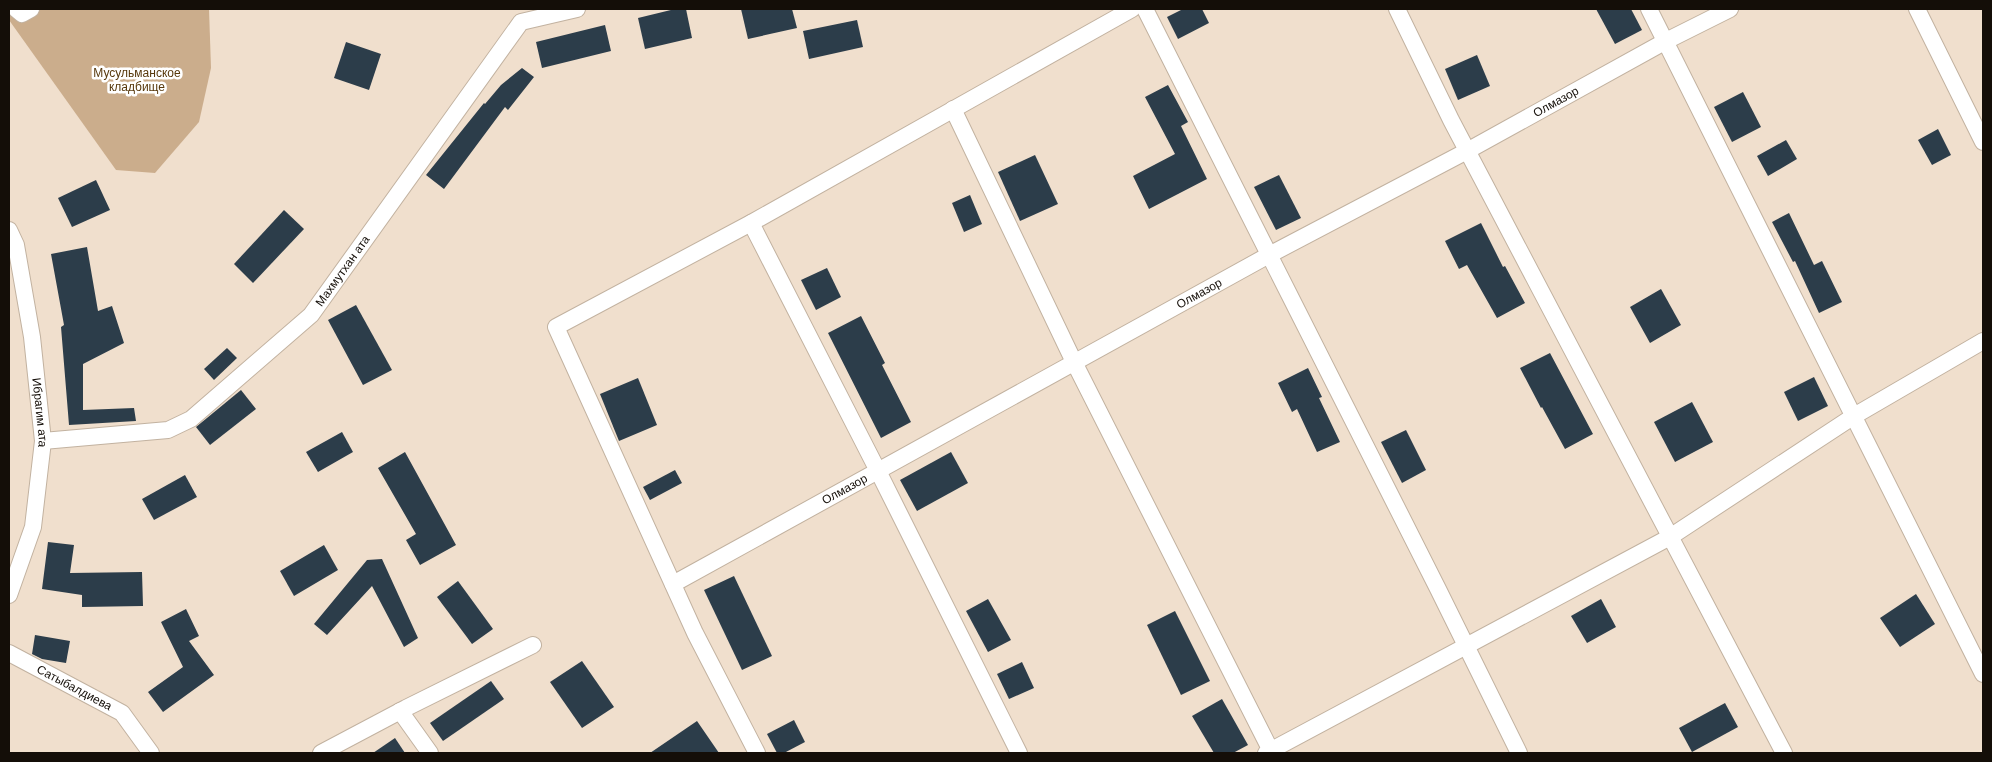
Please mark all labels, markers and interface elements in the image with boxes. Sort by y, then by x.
park label: Мусульманское кладбище [93,65,181,95]
street label: Олмазор [1530,83,1582,121]
street label: Махмутхан ата [312,232,374,310]
street label: Олмазор [1174,274,1225,313]
street label: Ибрагим ата [28,377,51,449]
street label: Олмазор [819,470,871,508]
street label: Сатыбалдиева [34,661,115,714]

